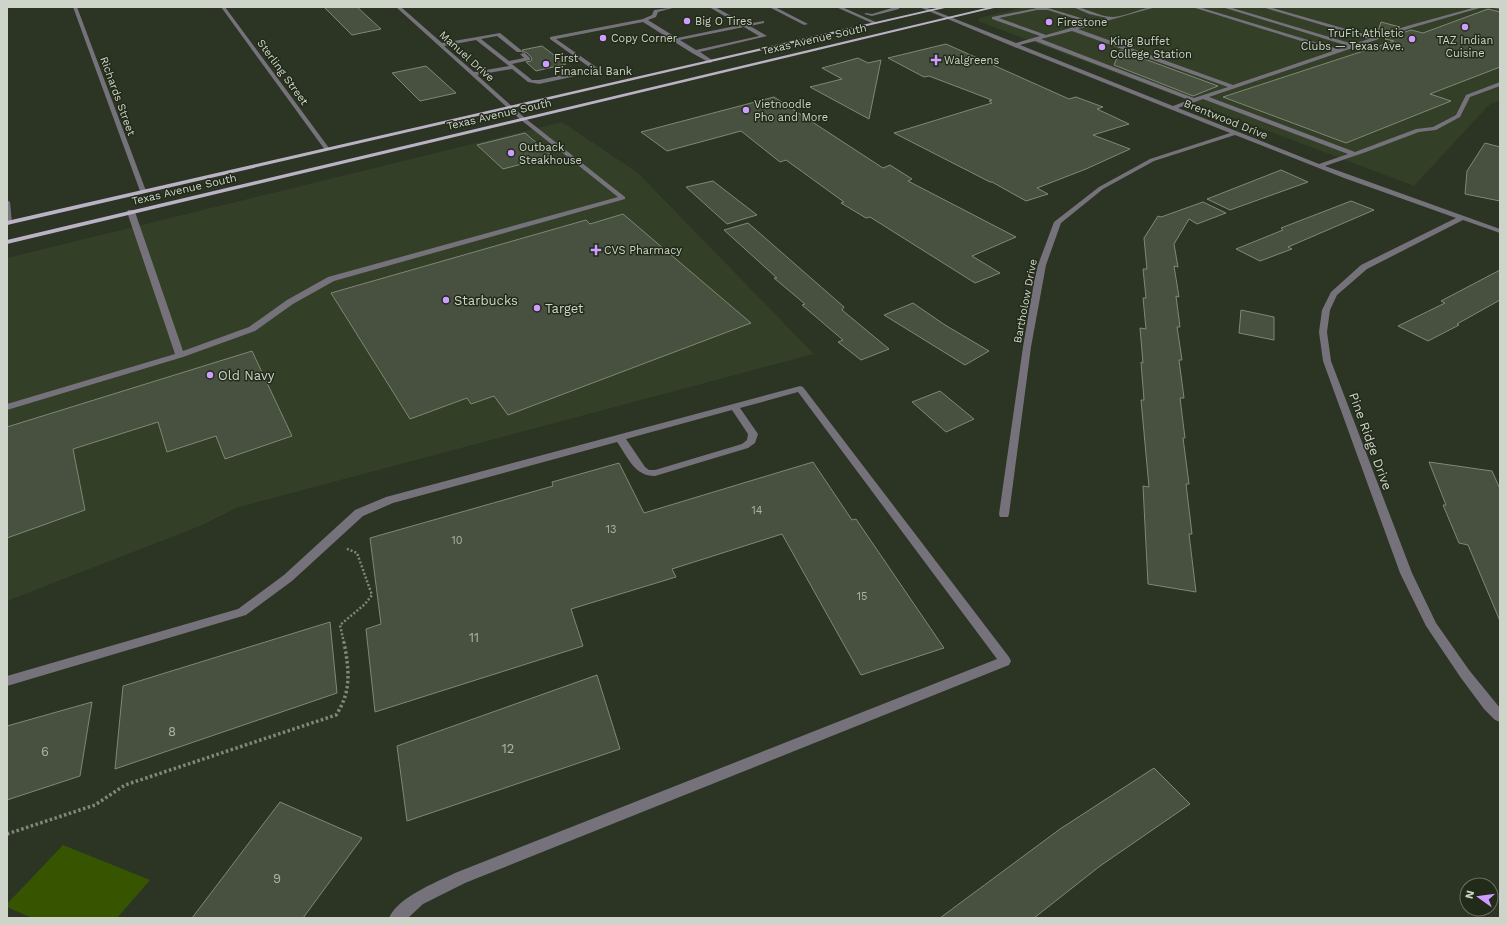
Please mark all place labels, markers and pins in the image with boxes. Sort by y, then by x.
place label: Big O Tires [695,15,752,28]
marker: Big O Tires [682,16,692,26]
place label: Firestone [1057,16,1107,29]
marker: Firestone [1044,17,1054,27]
marker: TAZ Indian Cuisine [1460,22,1470,32]
place label: TruFit Athletic Clubs — Texas Ave. [1301,27,1404,53]
place label: Copy Corner [611,32,678,45]
marker: Copy Corner [598,33,608,43]
marker: TruFit Athletic Clubs — Texas Ave. [1407,34,1417,44]
place label: TAZ Indian Cuisine [1437,34,1493,60]
place label: King Buffet College Station [1110,35,1192,61]
marker: King Buffet College Station [1097,42,1107,52]
place label: First Financial Bank [554,52,632,78]
place label: Walgreens [944,54,999,67]
marker: Walgreens [931,55,941,65]
marker: First Financial Bank [541,59,551,69]
place label: Vietnoodle Pho and More [754,98,828,124]
marker: Vietnoodle Pho and More [741,105,751,115]
place label: Outback Steakhouse [519,141,582,167]
marker: Outback Steakhouse [506,148,516,158]
place label: CVS Pharmacy [604,244,682,257]
marker: CVS Pharmacy [591,245,601,255]
place label: Starbucks [454,293,518,308]
marker: Starbucks [441,295,451,305]
place label: Target [545,301,584,316]
marker: Target [532,303,542,313]
place label: Old Navy [218,368,275,383]
marker: Old Navy [205,370,215,380]

